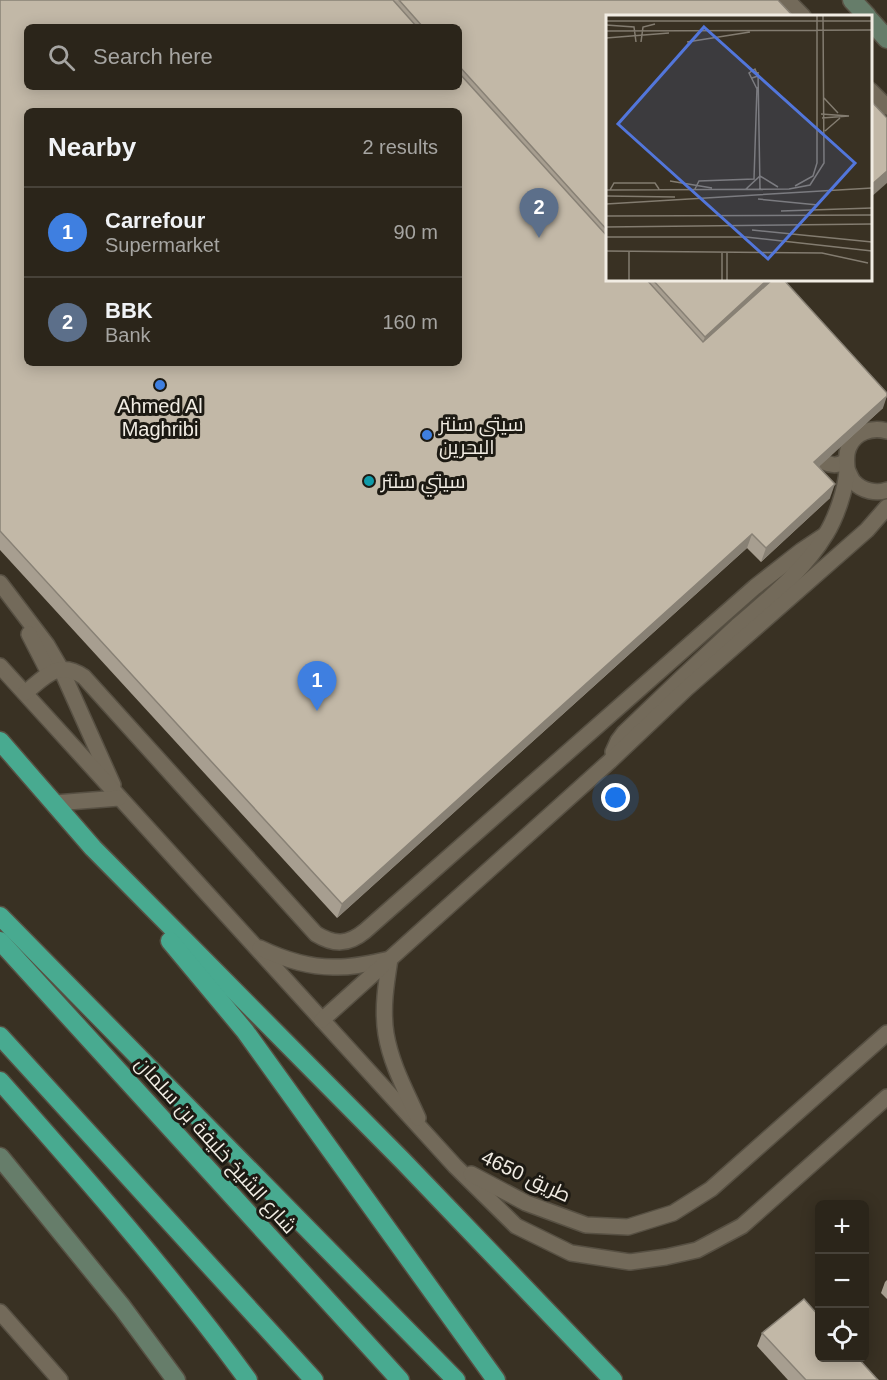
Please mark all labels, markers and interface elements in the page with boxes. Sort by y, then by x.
inset map [606,15,872,280]
search box [24,24,462,90]
icon: search [45,41,78,74]
text: Search here [93,44,213,69]
text: Nearby [48,132,136,162]
text: 2 results [362,136,438,158]
pin: 2 [520,188,558,238]
text: Carrefour [105,208,205,233]
text: 1 [62,221,73,243]
text: 90 m [394,221,438,243]
text: Supermarket [105,234,220,256]
text: BBK [105,298,153,323]
text: 2 [62,311,73,333]
text: 160 m [382,311,438,333]
text: Bank [105,324,151,346]
marker: Ahmed Al Maghribi [153,378,167,392]
place label: Ahmed Al Maghribi [117,395,203,440]
place label: سيتي سنتر البحرين [438,413,524,460]
marker: سيتي سنتر البحرين [420,428,434,442]
place label: سيتي سنتر [380,470,466,497]
marker: سيتي سنتر [362,474,376,488]
pin: 1 [298,662,336,711]
your location [601,783,630,812]
street label: شارع الشيخ خليفة بن سلمان [129,1052,301,1240]
street label: طريق 4650 [477,1146,574,1208]
map controls [815,1200,869,1362]
button: + [815,1200,869,1254]
button: − [815,1254,869,1308]
button: locate [815,1308,869,1362]

